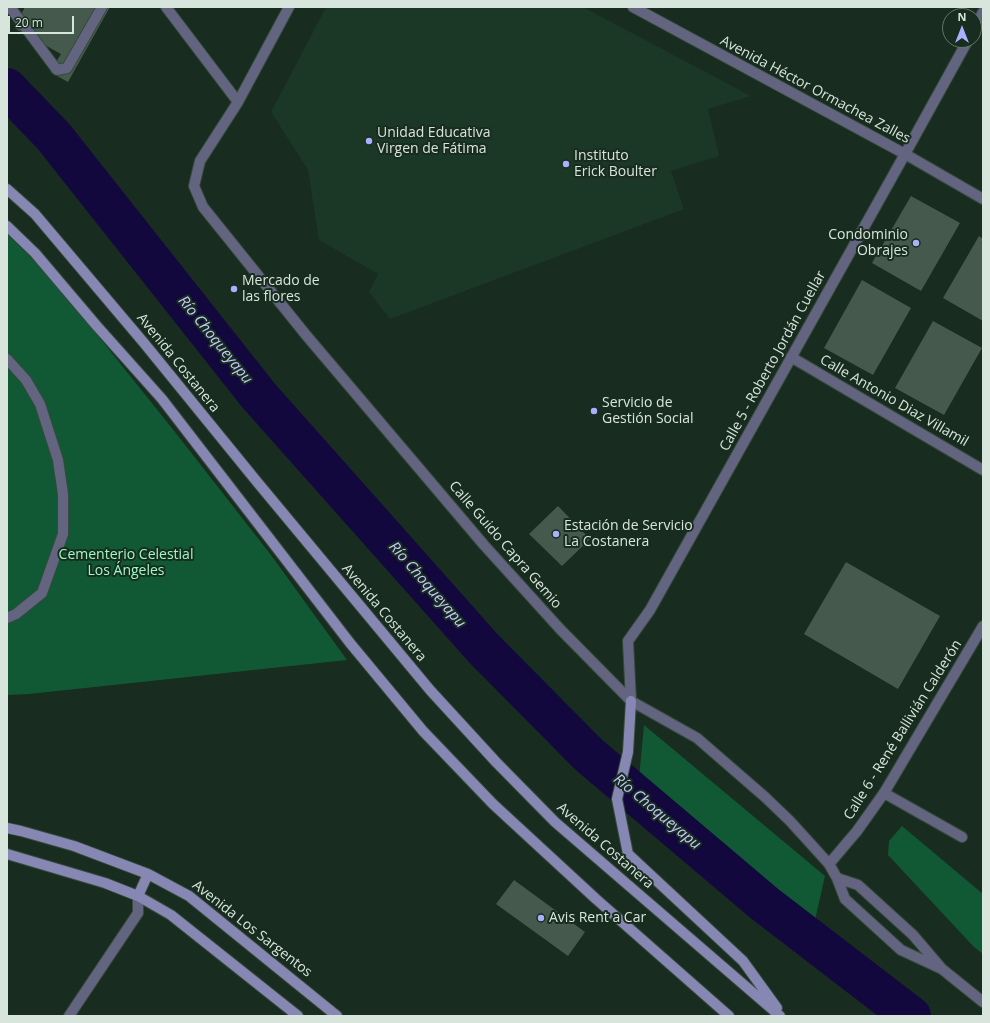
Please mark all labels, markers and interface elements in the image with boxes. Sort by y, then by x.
scale bar [10,8,76,34]
north arrow [942,8,982,48]
text: N [958,9,966,24]
text: 20 m [15,14,43,31]
street label: Avenida Héctor Ormachea Zalles [717,33,913,147]
place label: Unidad Educativa Virgen de Fátima [377,125,491,158]
marker: Unidad Educativa Virgen de Fátima [364,136,374,146]
place label: Instituto Erick Boulter [574,148,657,180]
marker: Instituto Erick Boulter [561,159,571,169]
place label: Condominio Obrajes [828,227,908,260]
marker: Condominio Obrajes [911,238,921,248]
street label: Calle 5 - Roberto Jordán Cuellar [716,268,830,454]
place label: Mercado de las flores [242,273,320,306]
marker: Mercado de las flores [229,284,239,294]
water label: Río Choqueyapu [174,292,256,388]
street label: Avenida Costanera [133,310,223,416]
street label: Calle Antonio Diaz Villamil [817,352,971,450]
place label: Servicio de Gestión Social [602,395,694,428]
marker: Servicio de Gestión Social [589,406,599,416]
street label: Calle Guido Capra Gemio [445,478,565,612]
place label: Estación de Servicio La Costanera [564,518,693,550]
marker: Estación de Servicio La Costanera [551,529,561,539]
water label: Río Choqueyapu [385,538,469,632]
park label: Cementerio Celestial Los Ángeles [59,547,193,580]
street label: Avenida Costanera [338,561,430,665]
street label: Calle 6 - René Ballivián Calderón [841,637,965,823]
water label: Río Choqueyapu [610,770,704,854]
street label: Avenida Costanera [553,799,657,893]
street label: Avenida Los Sargentos [189,877,315,981]
place label: Avis Rent a Car [549,910,646,926]
marker: Avis Rent a Car [536,913,546,923]

